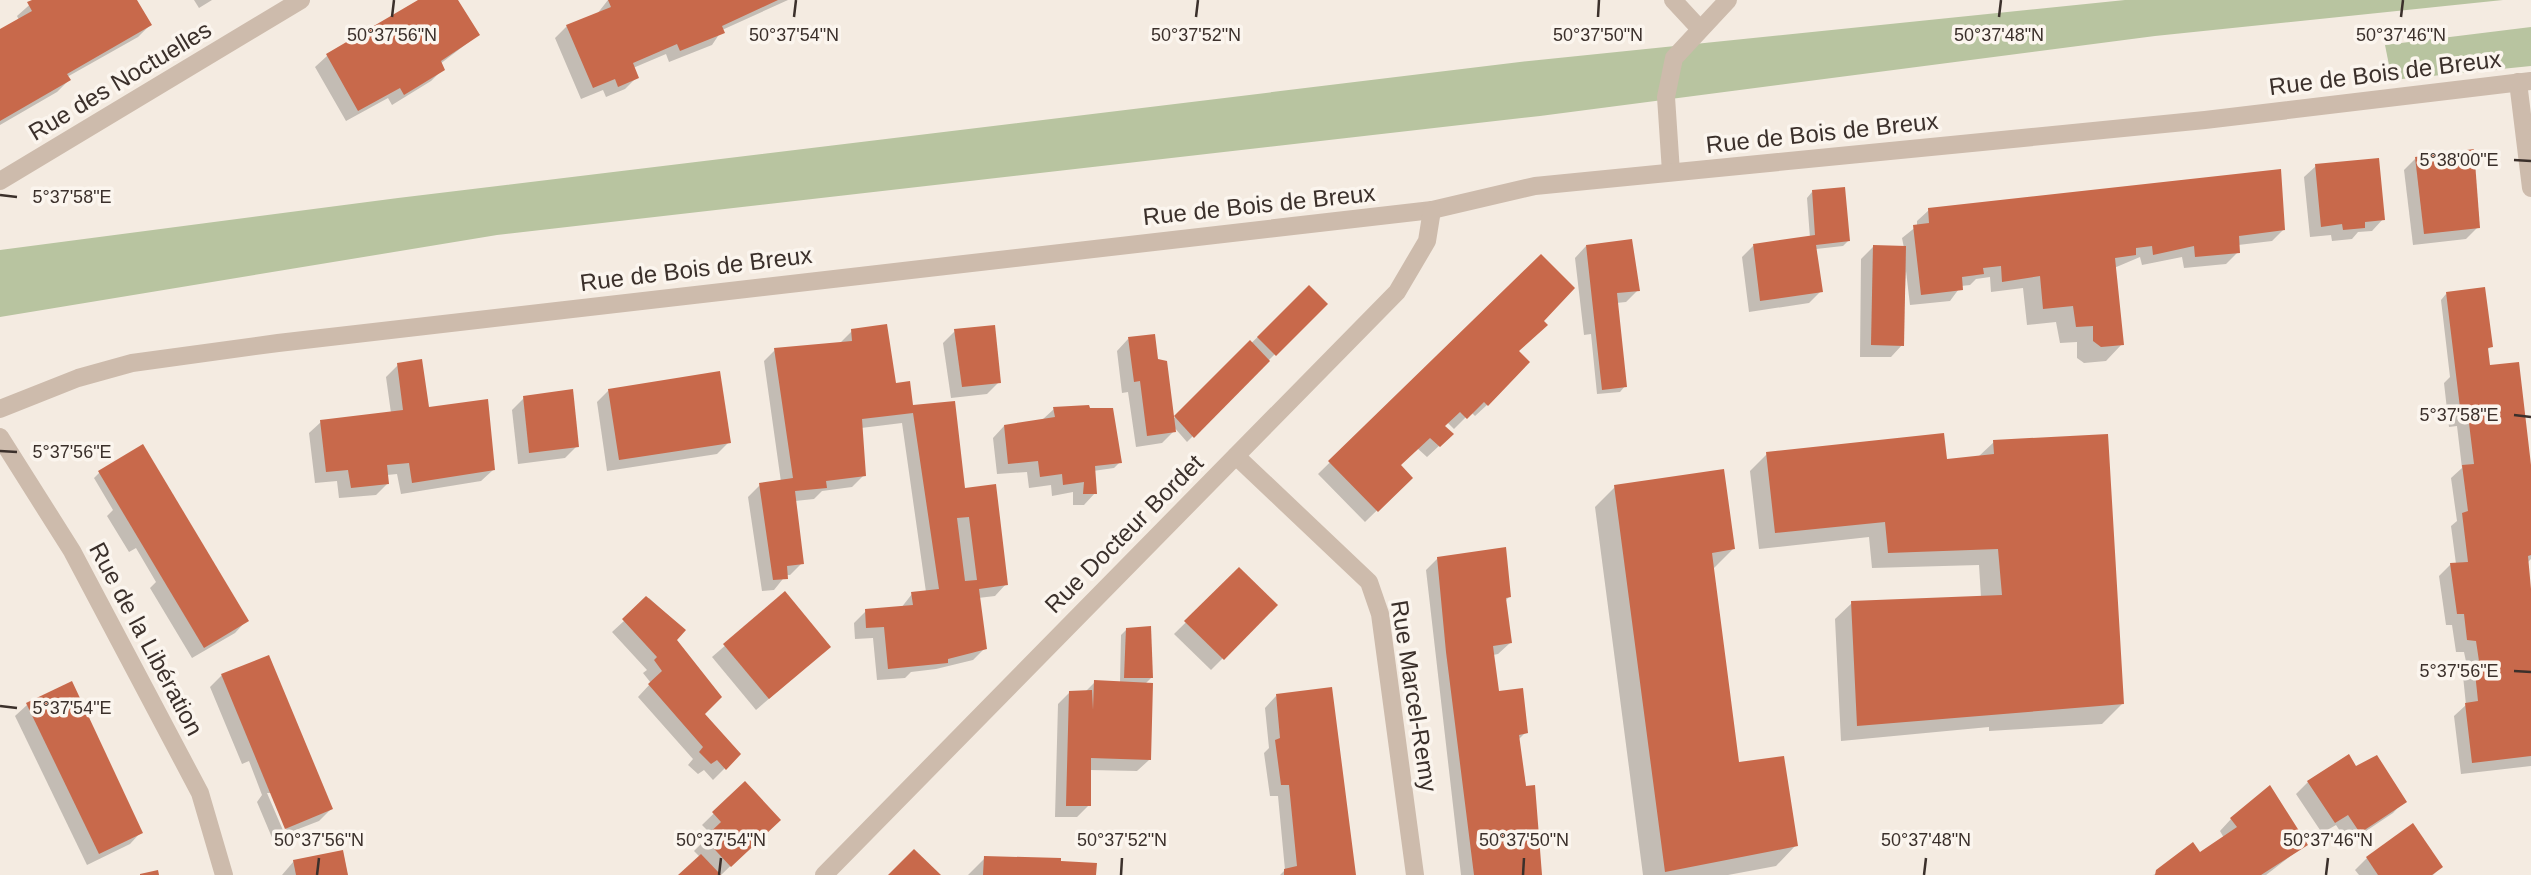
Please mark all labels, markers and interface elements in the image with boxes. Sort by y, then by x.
street label: Rue des Noctuelles [24,15,216,146]
text: 50°37'56"N [347,25,437,45]
text: 50°37'54"N [749,25,839,45]
text: 50°37'52"N [1151,25,1241,45]
text: 50°37'50"N [1553,25,1643,45]
text: 50°37'48"N [1954,25,2044,45]
text: 50°37'46"N [2356,25,2446,45]
street label: Rue de Bois de Breux [2267,45,2502,100]
street label: Rue de Bois de Breux [1704,107,1939,158]
text: 5°38'00"E [2419,150,2499,170]
street label: Rue de Bois de Breux [1141,179,1376,230]
text: 5°37'58"E [32,187,112,207]
street label: Rue de Bois de Breux [578,241,813,296]
text: 5°37'58"E [2419,405,2499,425]
text: 5°37'56"E [32,442,112,462]
street label: Rue Docteur Bordet [1039,449,1208,618]
street label: Rue de la Libération [84,538,209,740]
street label: Rue Marcel-Remy [1386,598,1443,794]
text: 5°37'56"E [2419,661,2499,681]
text: 5°37'54"E [32,698,112,718]
text: 50°37'56"N [274,830,364,850]
text: 50°37'54"N [676,830,766,850]
text: 50°37'52"N [1077,830,1167,850]
text: 50°37'50"N [1479,830,1569,850]
text: 50°37'48"N [1881,830,1971,850]
text: 50°37'46"N [2283,830,2373,850]

